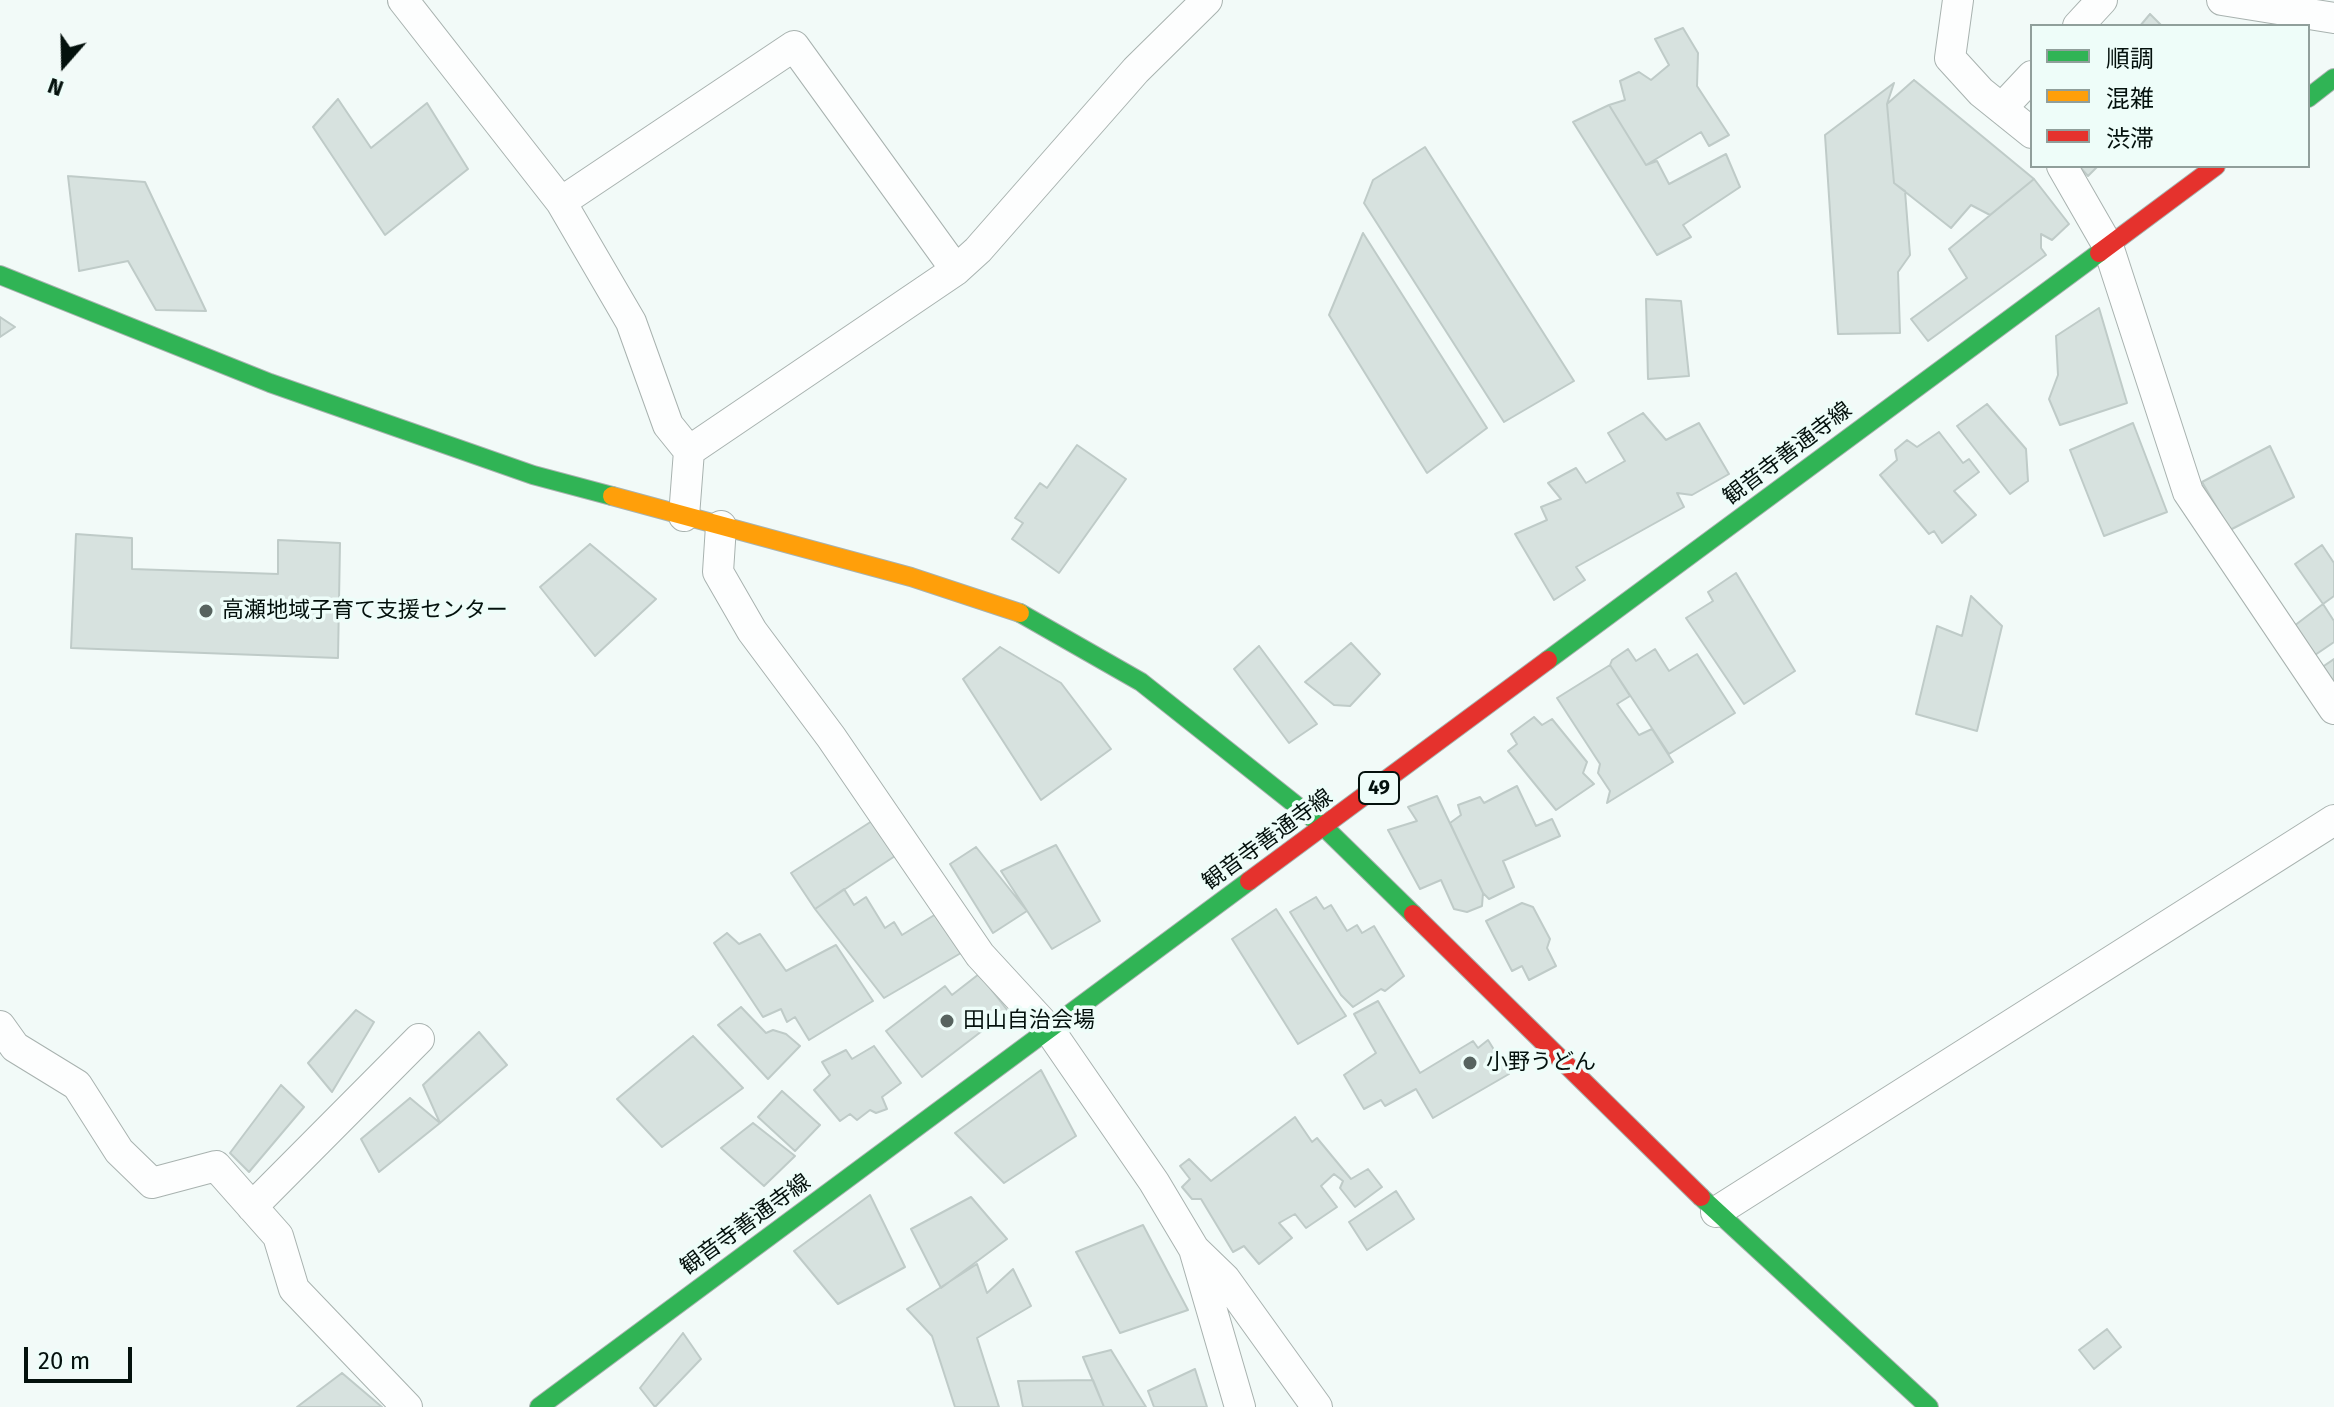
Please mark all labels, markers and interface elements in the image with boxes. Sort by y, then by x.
north arrow [24,24,104,104]
legend [2030,24,2310,168]
text: 順調 [2106,45,2154,73]
text: N [44,72,67,102]
text: 混雑 [2106,85,2154,113]
text: 渋滞 [2106,125,2154,153]
street label: 観音寺善通寺線 [1719,397,1857,511]
place label: 高瀬地域子育て支援センター [222,598,508,624]
marker: 高瀬地域子育て支援センター [197,602,215,620]
road number: 49 [1359,772,1399,804]
street label: 観音寺善通寺線 [1198,784,1338,896]
place label: 田山自治会場 [963,1008,1095,1034]
marker: 田山自治会場 [938,1012,956,1030]
place label: 小野うどん [1486,1050,1596,1076]
marker: 小野うどん [1461,1054,1479,1072]
street label: 観音寺善通寺線 [676,1169,816,1281]
scale bar [28,1331,136,1381]
text: 20 m [38,1347,90,1375]

